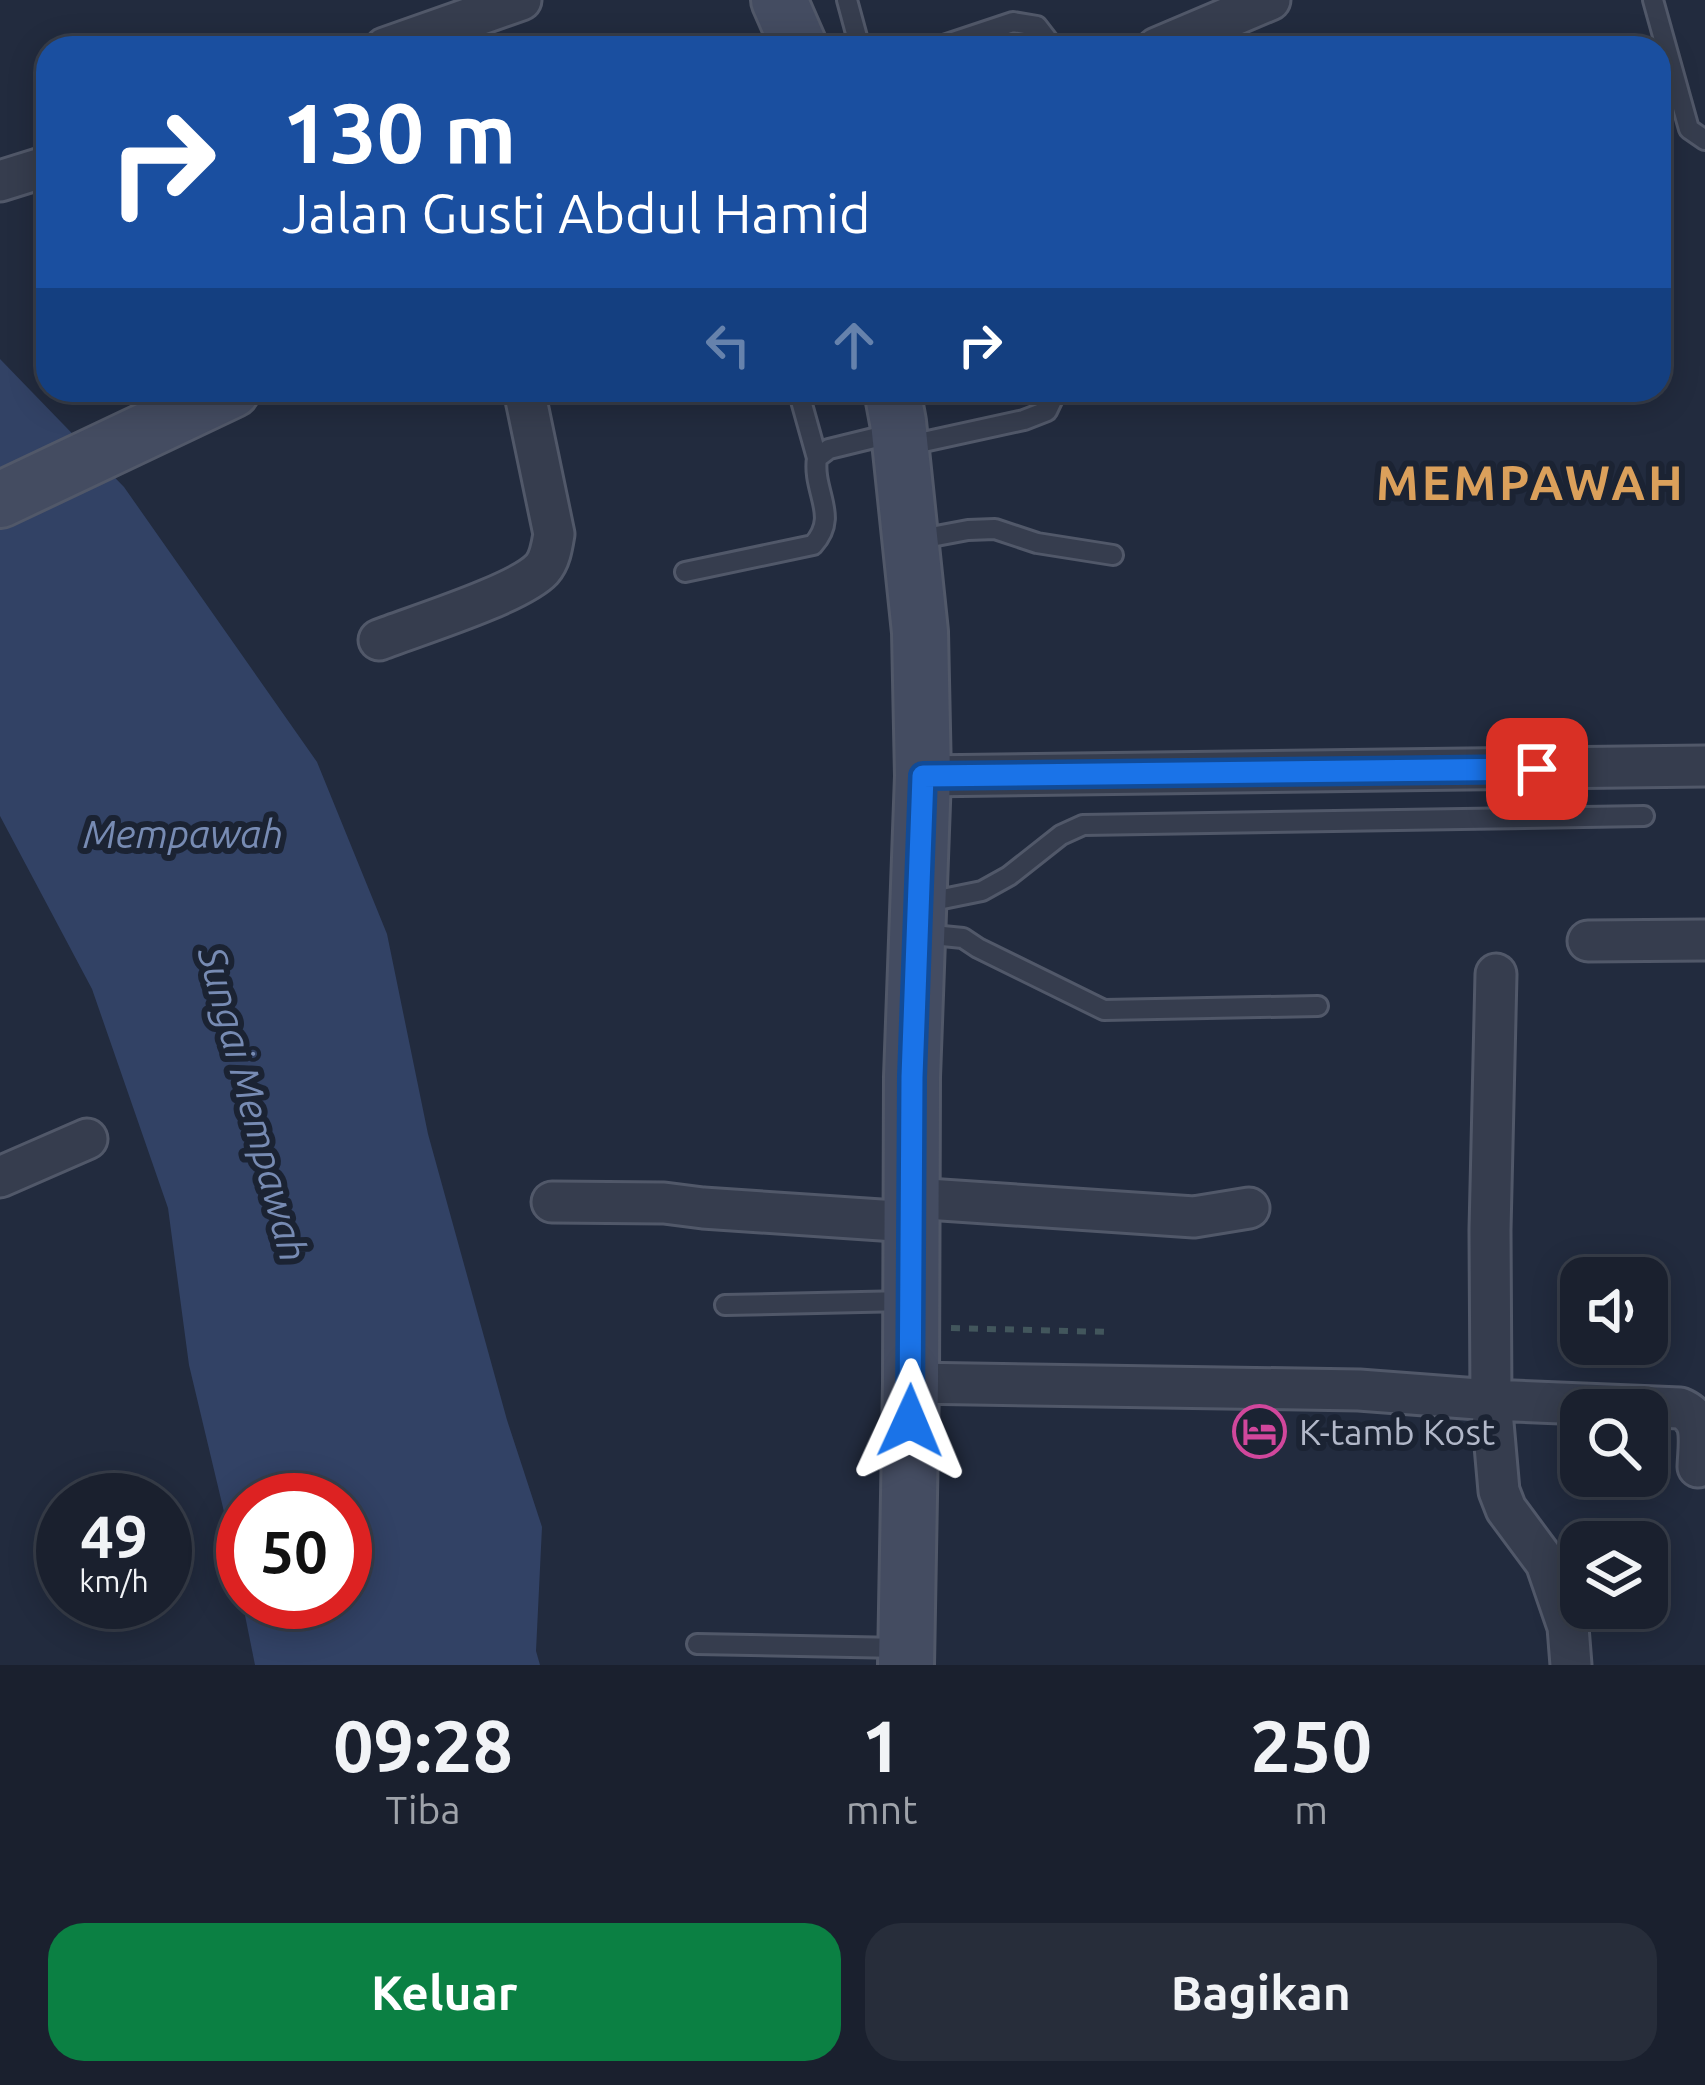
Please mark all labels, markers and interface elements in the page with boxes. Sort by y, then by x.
icon: right [84,84,240,240]
text: 130 m [282,85,516,179]
text: Jalan Gusti Abdul Hamid [282,183,871,243]
icon: left [695,312,761,378]
icon: ahead [821,312,887,378]
icon: right [947,312,1013,378]
district label: MEMPAWAH [1376,455,1686,509]
pin [1486,718,1588,820]
icon: arrive [1504,736,1570,802]
water label: Mempawah [83,812,283,855]
water label: Sungai Mempawah [191,941,316,1266]
map controls [1560,1257,1668,1629]
button: sound [1560,1257,1668,1365]
position arrow [847,1358,973,1484]
button: search [1560,1389,1668,1497]
hotel icon: K-tamb Kost [1232,1404,1288,1460]
place label: K-tamb Kost [1299,1411,1495,1452]
speed limit sign: 50 [216,1473,372,1629]
text: 49 [80,1502,148,1569]
button: layers [1560,1521,1668,1629]
text: km/h [79,1564,149,1598]
text: 09:28 [333,1705,513,1786]
text: 1 [861,1705,902,1786]
text: 250 [1250,1705,1372,1786]
text: Tiba [386,1788,460,1831]
text: mnt [846,1788,917,1831]
text: m [1294,1788,1328,1831]
button: Keluar [48,1923,841,2061]
button: Bagikan [865,1923,1657,2061]

